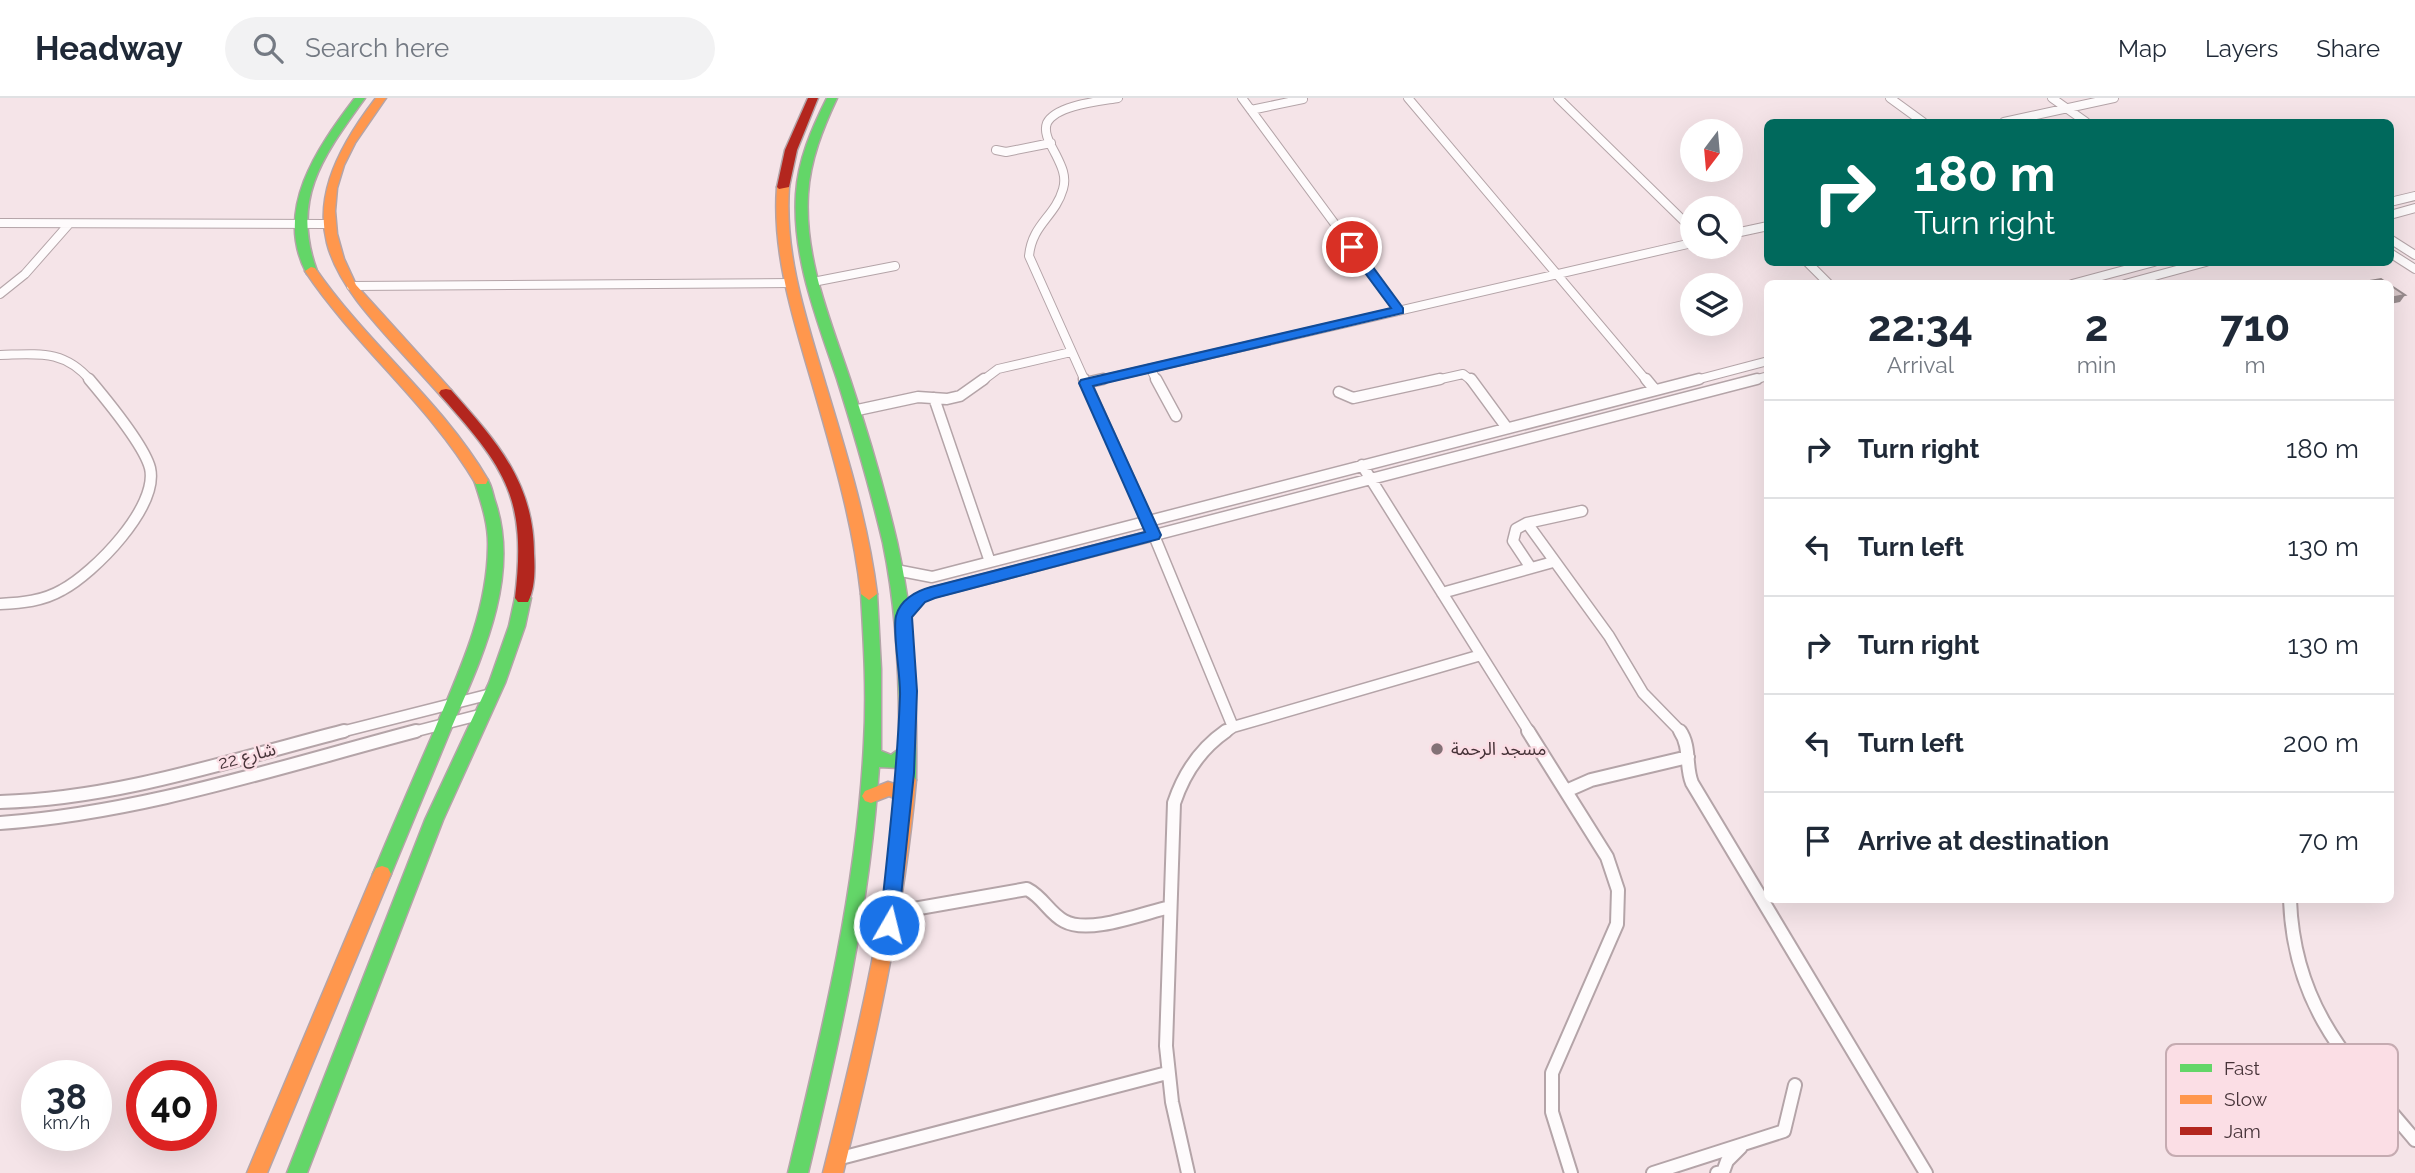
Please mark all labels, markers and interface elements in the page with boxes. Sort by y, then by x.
search box [225,17,715,80]
text: Headway [35,29,183,68]
icon: search [249,29,287,67]
text: Search here [305,33,449,63]
text: Map [2118,34,2167,63]
text: Layers [2205,34,2278,63]
text: Share [2316,34,2380,63]
north arrow [1680,119,1743,182]
map controls [1680,119,1743,336]
text: 180 m [1914,145,2055,202]
icon: right [1799,147,1890,238]
button: search [1680,196,1743,259]
text: Turn right [1914,204,2055,241]
pin [1322,217,1382,277]
icon: arrive [1333,228,1371,266]
button: layers [1680,273,1743,336]
text: 22:34 [1868,302,1973,351]
text: 2 [2085,302,2108,351]
text: 710 [2220,302,2290,351]
text: Arrival [1887,351,1954,378]
text: min [2077,351,2116,378]
text: m [2245,351,2266,378]
icon: right [1799,430,1837,468]
text: Turn right [1858,434,1979,464]
text: 180 m [2286,434,2359,464]
icon: left [1799,528,1837,566]
text: Turn left [1858,532,1964,562]
text: 130 m [2288,532,2359,562]
icon: right [1799,626,1837,664]
text: Turn right [1858,630,1979,660]
text: 130 m [2288,630,2359,660]
icon: left [1799,724,1837,762]
text: Turn left [1858,728,1964,758]
text: 200 m [2283,728,2359,758]
street label: شارع 22 [216,738,279,777]
place label: مسجد الرحمة [1451,738,1547,760]
marker: مسجد الرحمة [1429,741,1445,757]
icon: arrive [1799,822,1837,860]
text: Arrive at destination [1858,826,2109,856]
text: 70 m [2299,826,2359,856]
position arrow [852,888,926,962]
legend [2166,1044,2398,1156]
text: Fast [2224,1057,2260,1079]
speed limit sign: 40 [126,1060,217,1151]
text: 38 [46,1076,87,1117]
text: Slow [2224,1088,2268,1110]
text: km/h [43,1112,90,1133]
text: Jam [2224,1120,2261,1142]

